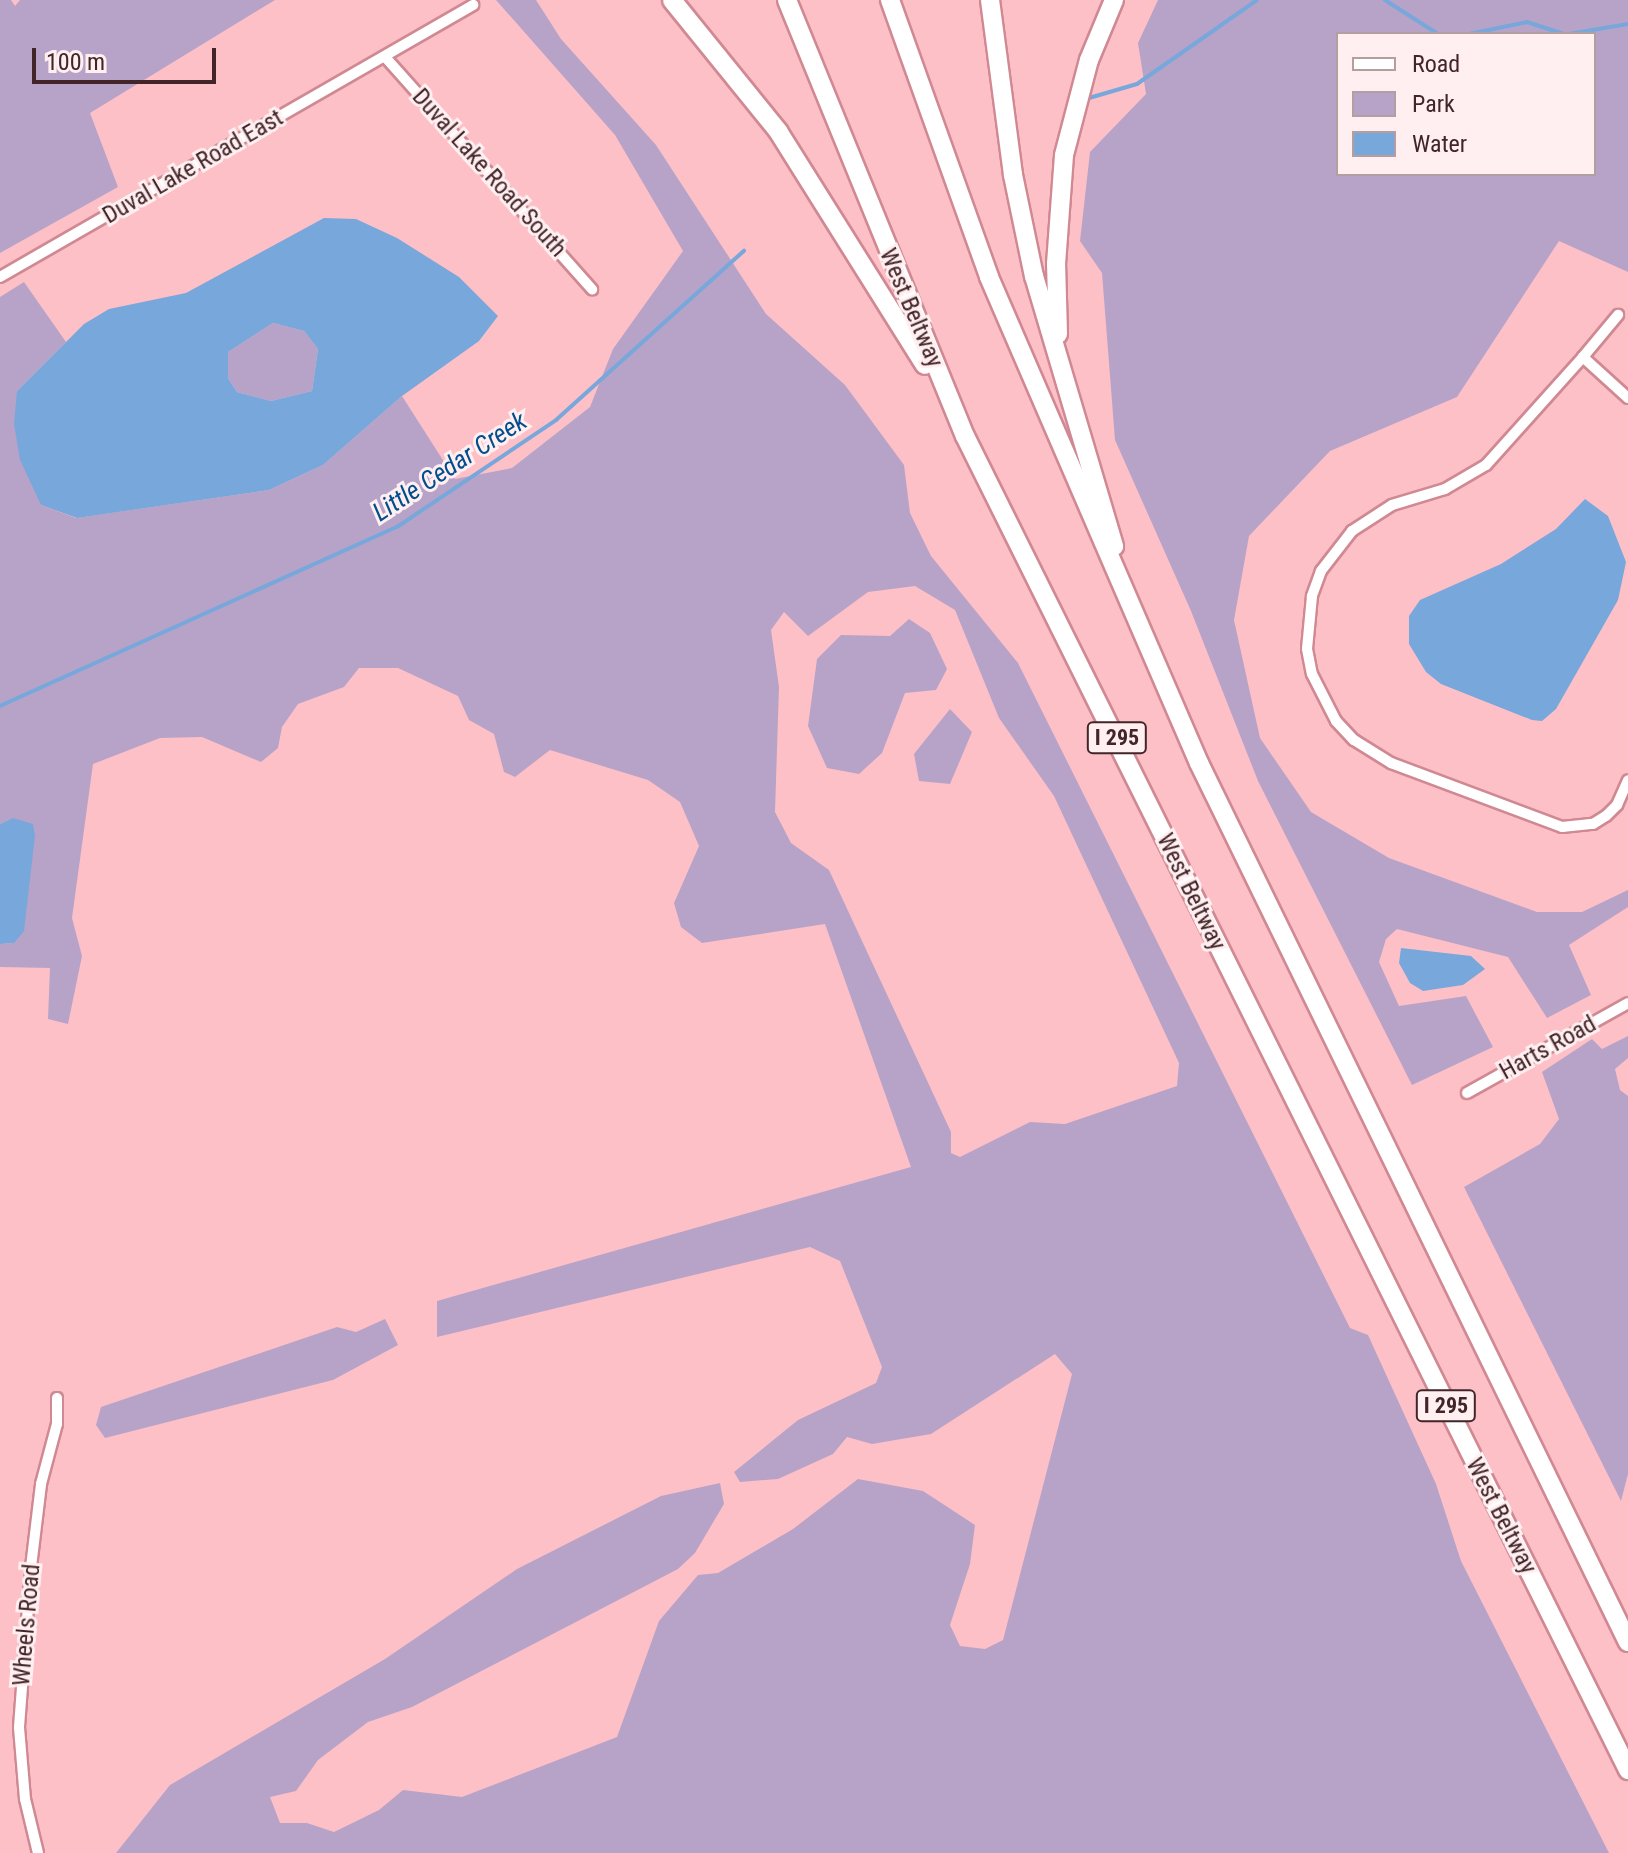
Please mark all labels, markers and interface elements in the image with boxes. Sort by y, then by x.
scale bar [36,32,220,82]
legend [1336,32,1596,176]
text: 100 m [46,48,105,76]
text: Road [1412,50,1460,78]
street label: Duval Lake Road South [406,83,572,263]
text: Park [1412,90,1455,118]
street label: Duval Lake Road East [98,104,288,230]
text: Water [1412,130,1467,158]
street label: West Beltway [873,244,949,372]
water label: Little Cedar Creek [367,406,533,528]
road number: I 295 [1085,720,1149,756]
street label: West Beltway [1150,829,1232,955]
street label: Harts Road [1495,1010,1601,1086]
road number: I 295 [1414,1388,1478,1424]
street label: West Beltway [1459,1453,1543,1579]
street label: Wheels Road [7,1563,47,1687]

